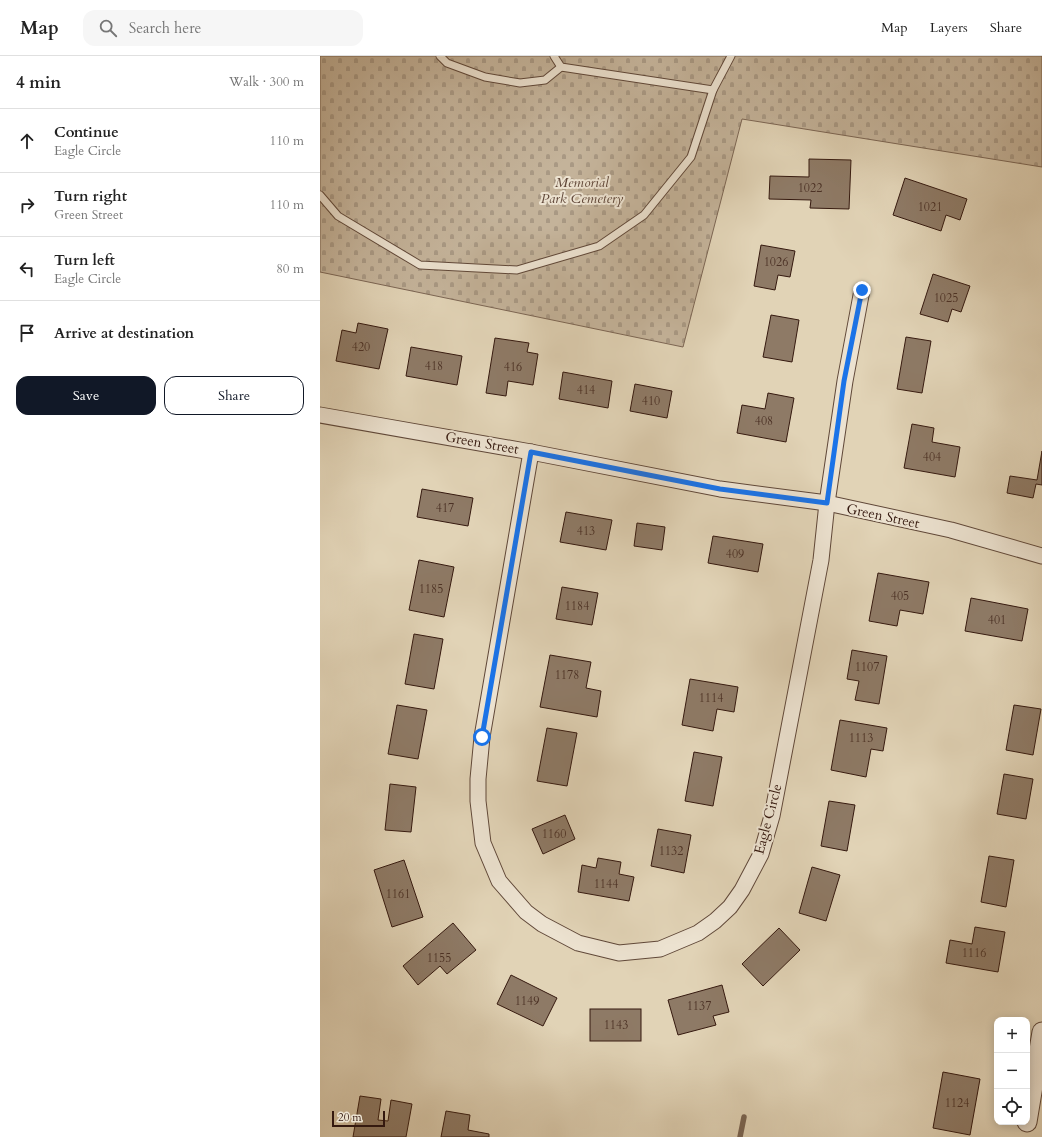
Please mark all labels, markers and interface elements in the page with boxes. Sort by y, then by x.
search box [83,10,363,46]
text: Map [20,15,59,41]
icon: search [97,17,119,39]
text: Search here [129,18,201,38]
text: Map [881,18,908,37]
text: Layers [930,18,968,37]
text: Share [990,18,1022,37]
text: 4 min [16,71,61,94]
text: Walk · 300 m [229,73,304,91]
text: Continue [54,122,119,142]
icon: ahead [16,130,38,152]
text: 110 m [270,132,304,150]
text: Eagle Circle [54,142,121,160]
park label: Memorial Park Cemetery [541,173,624,208]
house number: 1022 [798,180,822,196]
text: Turn right [54,186,127,206]
icon: right [16,194,38,216]
text: 110 m [270,196,304,214]
house number: 1021 [918,199,942,215]
text: Green Street [54,206,123,224]
text: Turn left [54,250,115,270]
house number: 1026 [764,254,788,270]
icon: left [16,258,38,280]
text: 80 m [276,260,304,278]
text: Eagle Circle [54,270,121,288]
route end [853,281,871,299]
house number: 1025 [934,290,958,306]
icon: arrive [16,322,38,344]
text: Arrive at destination [54,323,194,343]
house number: 420 [352,339,370,355]
house number: 418 [425,358,443,374]
house number: 416 [504,359,522,375]
button: Save [16,376,156,415]
button: Share [164,376,304,415]
house number: 414 [577,382,595,398]
house number: 410 [642,393,660,409]
house number: 408 [755,413,773,429]
street label: Green Street [444,427,521,459]
house number: 404 [923,449,941,465]
street label: Green Street [845,499,922,533]
house number: 417 [436,500,454,516]
house number: 413 [577,523,595,539]
house number: 409 [726,546,744,562]
house number: 1185 [419,581,443,597]
house number: 405 [891,588,909,604]
house number: 1184 [565,598,589,614]
house number: 401 [988,612,1006,628]
house number: 1107 [855,659,879,675]
house number: 1178 [555,667,579,683]
house number: 1114 [699,690,723,706]
route start [473,728,491,746]
house number: 1113 [849,730,873,746]
street label: Eagle Circle [749,782,787,856]
house number: 1160 [542,826,566,842]
house number: 1132 [659,843,683,859]
house number: 1144 [594,876,618,892]
house number: 1161 [386,886,410,902]
house number: 1116 [962,945,986,961]
house number: 1155 [427,950,451,966]
house number: 1149 [515,993,539,1009]
house number: 1137 [687,998,711,1014]
house number: 1143 [604,1017,628,1033]
map controls [994,1017,1030,1125]
button: + [994,1017,1030,1053]
button: − [994,1053,1030,1089]
button: locate [994,1089,1030,1125]
house number: 1124 [945,1095,969,1111]
scale bar [332,1109,385,1128]
text: 20 m [338,1110,362,1125]

